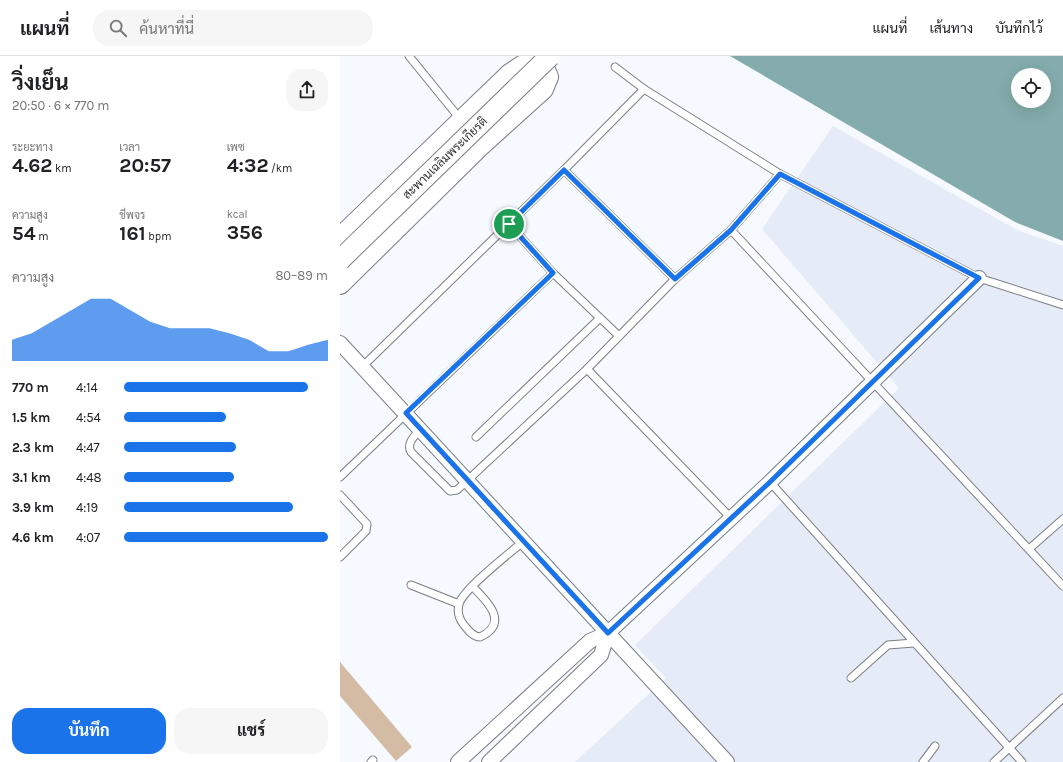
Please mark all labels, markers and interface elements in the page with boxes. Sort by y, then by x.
search box [93,10,373,46]
icon: search [107,17,129,39]
text: แผนที่ [20,18,69,40]
text: ค้นหาที่นี่ [139,20,194,38]
text: แผนที่ [872,20,907,37]
text: เส้นทาง [929,20,973,37]
text: บันทึกไว้ [995,20,1043,37]
map controls [1011,68,1051,108]
button: locate [1011,68,1051,108]
button: share [286,69,328,111]
text: วิ่งเย็น [12,70,69,96]
text: 20:50 · 6 × 770 m [12,98,109,113]
street label: สะพานเฉลิมพระเกียรติ [399,113,490,202]
text: ระยะทาง [12,141,53,154]
text: เวลา [119,141,140,154]
text: เพซ [227,141,245,154]
text: 4.62 [12,154,52,177]
text: 20:57 [119,154,171,177]
text: 4:32 [227,154,269,177]
text: km [52,162,72,175]
text: /km [269,162,292,175]
pin [492,207,526,241]
text: kcal [227,208,248,221]
text: ความสูง [12,209,48,222]
text: ชีพจร [119,209,145,222]
icon: arrive [498,213,520,235]
text: 356 [227,221,263,244]
text: 54 [12,222,36,245]
text: 161 [119,222,146,245]
text: m [36,230,48,243]
text: bpm [146,230,172,243]
text: 80–89 m [275,268,328,283]
text: ความสูง [12,270,54,285]
text: 770 m [12,380,49,395]
text: 4:14 [76,380,98,395]
text: 1.5 km [12,410,50,425]
text: 4:54 [76,410,101,425]
text: 2.3 km [12,440,54,455]
text: 4:47 [76,440,100,455]
text: 3.1 km [12,470,51,485]
text: 4:48 [76,470,102,485]
text: 3.9 km [12,500,54,515]
text: 4:19 [76,500,98,515]
text: 4.6 km [12,530,54,545]
text: 4:07 [76,530,100,545]
button: บันทึก [12,708,166,754]
button: แชร์ [174,708,328,754]

